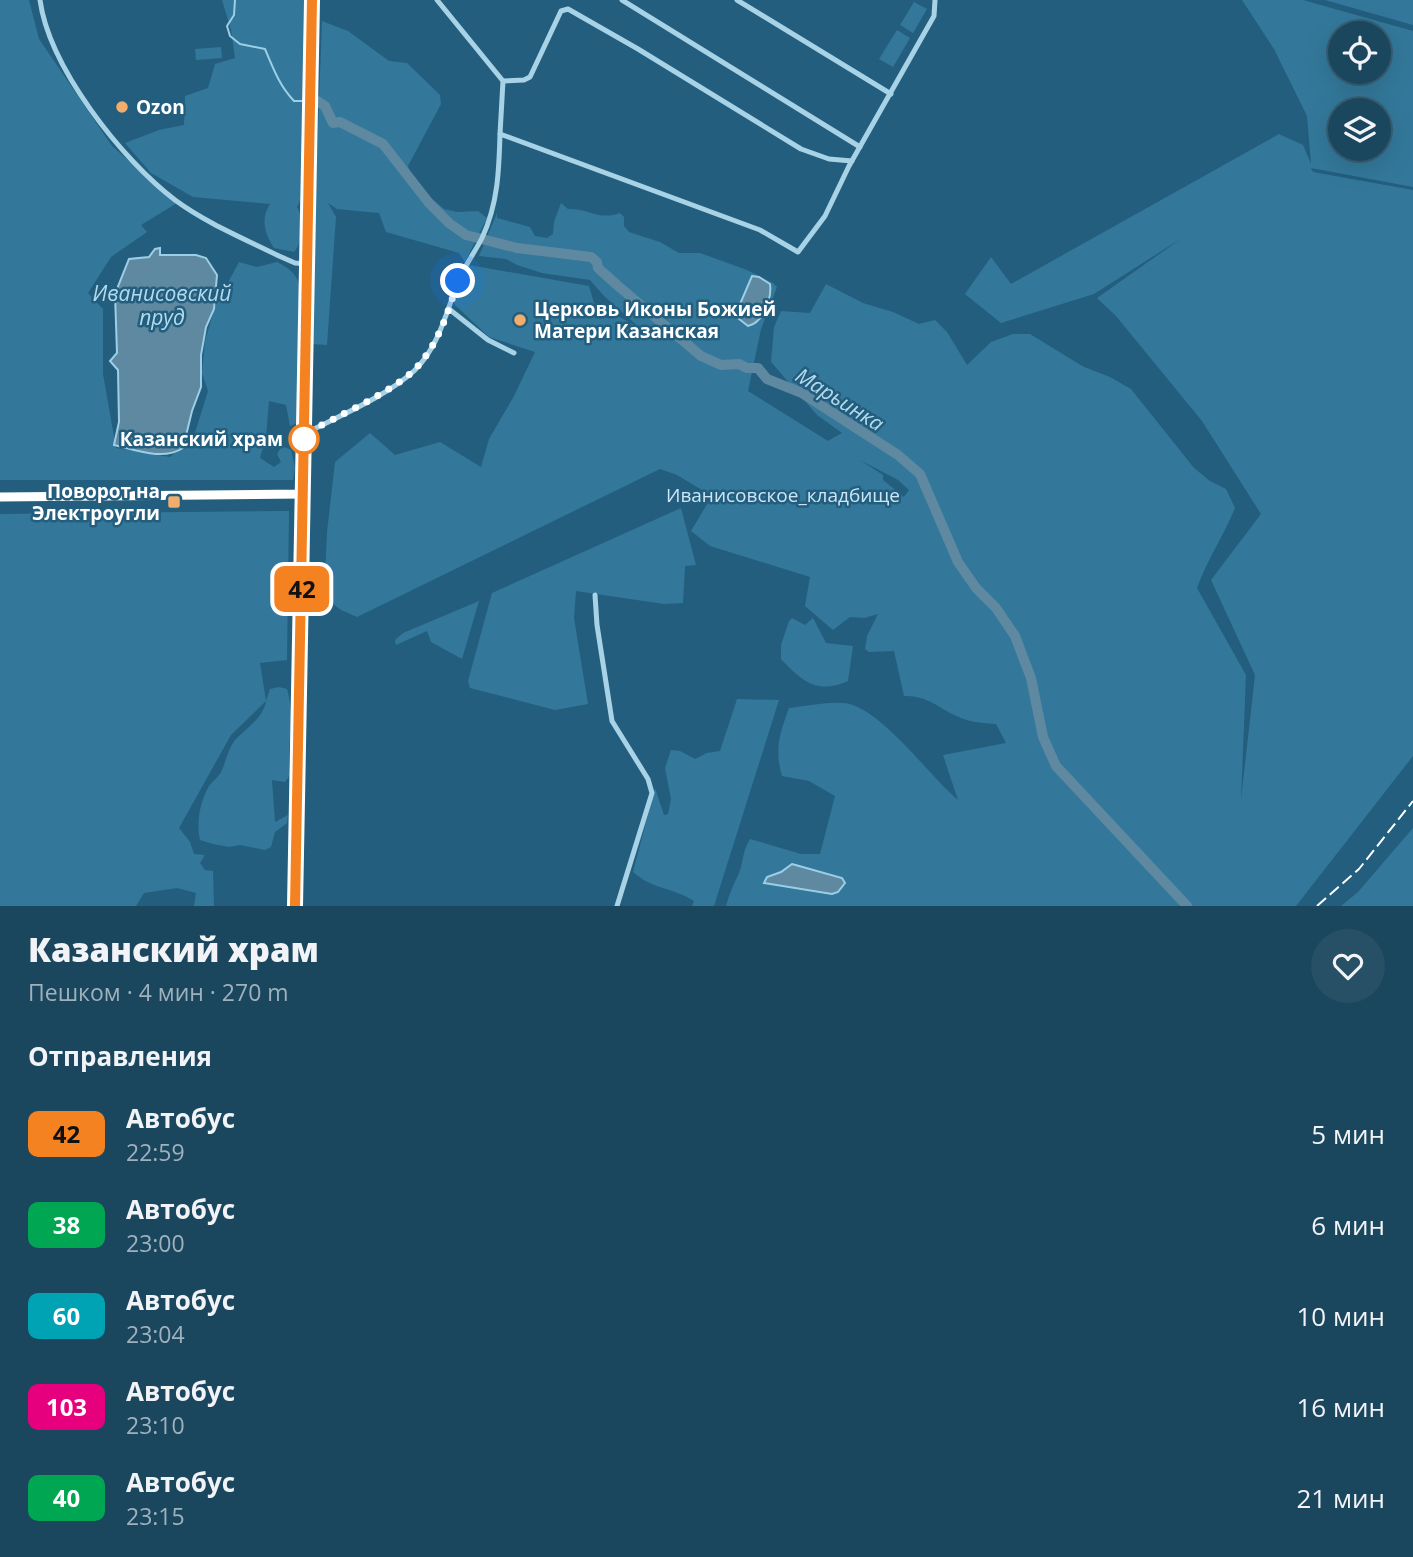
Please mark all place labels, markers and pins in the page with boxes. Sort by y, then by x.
place label: Ozon [136,94,185,120]
marker: Ozon [114,99,130,115]
place label: Церковь Иконы Божией Матери Казанская [534,296,776,344]
marker: Церковь Иконы Божией Матери Казанская [512,312,528,328]
marker: Казанский храм [289,424,319,454]
place label: Казанский храм [120,426,283,452]
place label: Поворот на Электроугли [32,478,160,526]
marker: Поворот на Электроугли [166,494,182,510]

